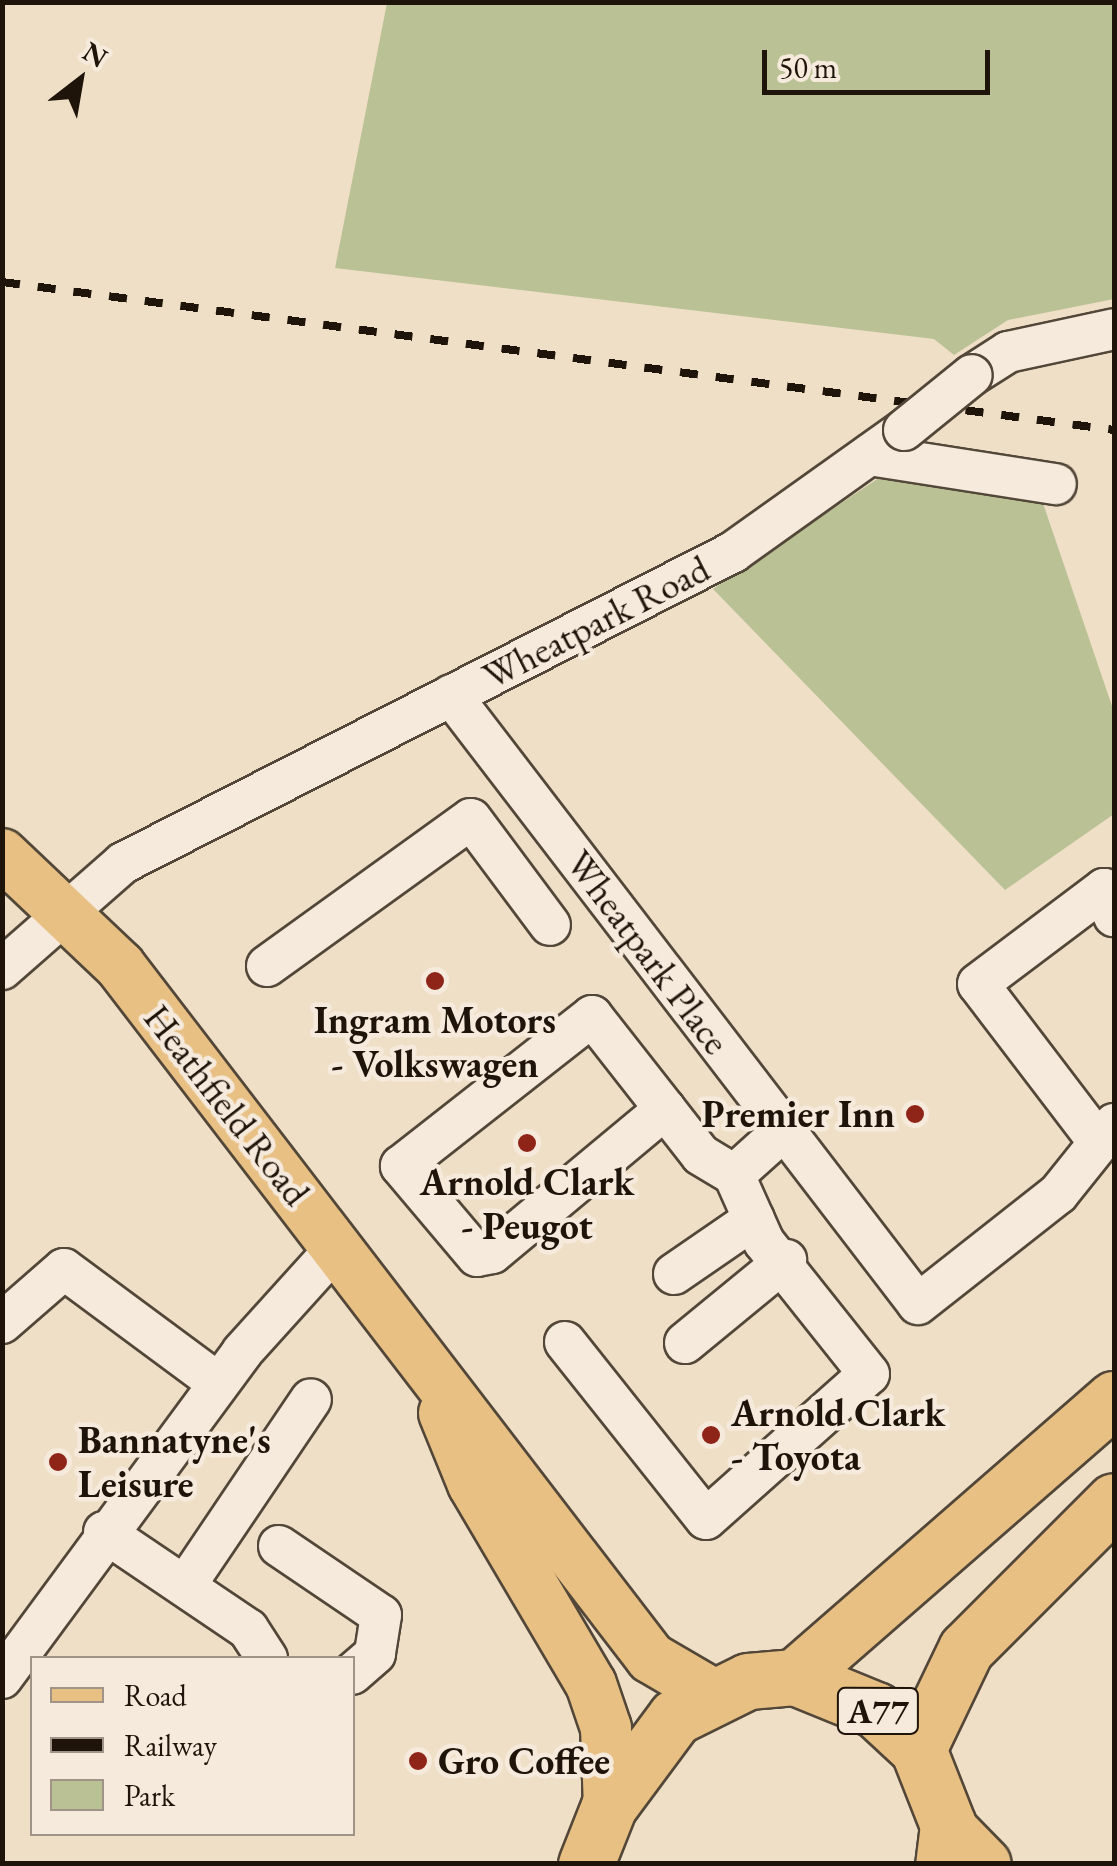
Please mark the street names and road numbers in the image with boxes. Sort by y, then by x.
street label: Wheatpark Road [475,545,717,699]
street label: Wheatpark Place [557,841,739,1063]
street label: Heathfield Road [134,996,320,1214]
road number: A77 [836,1681,920,1741]

